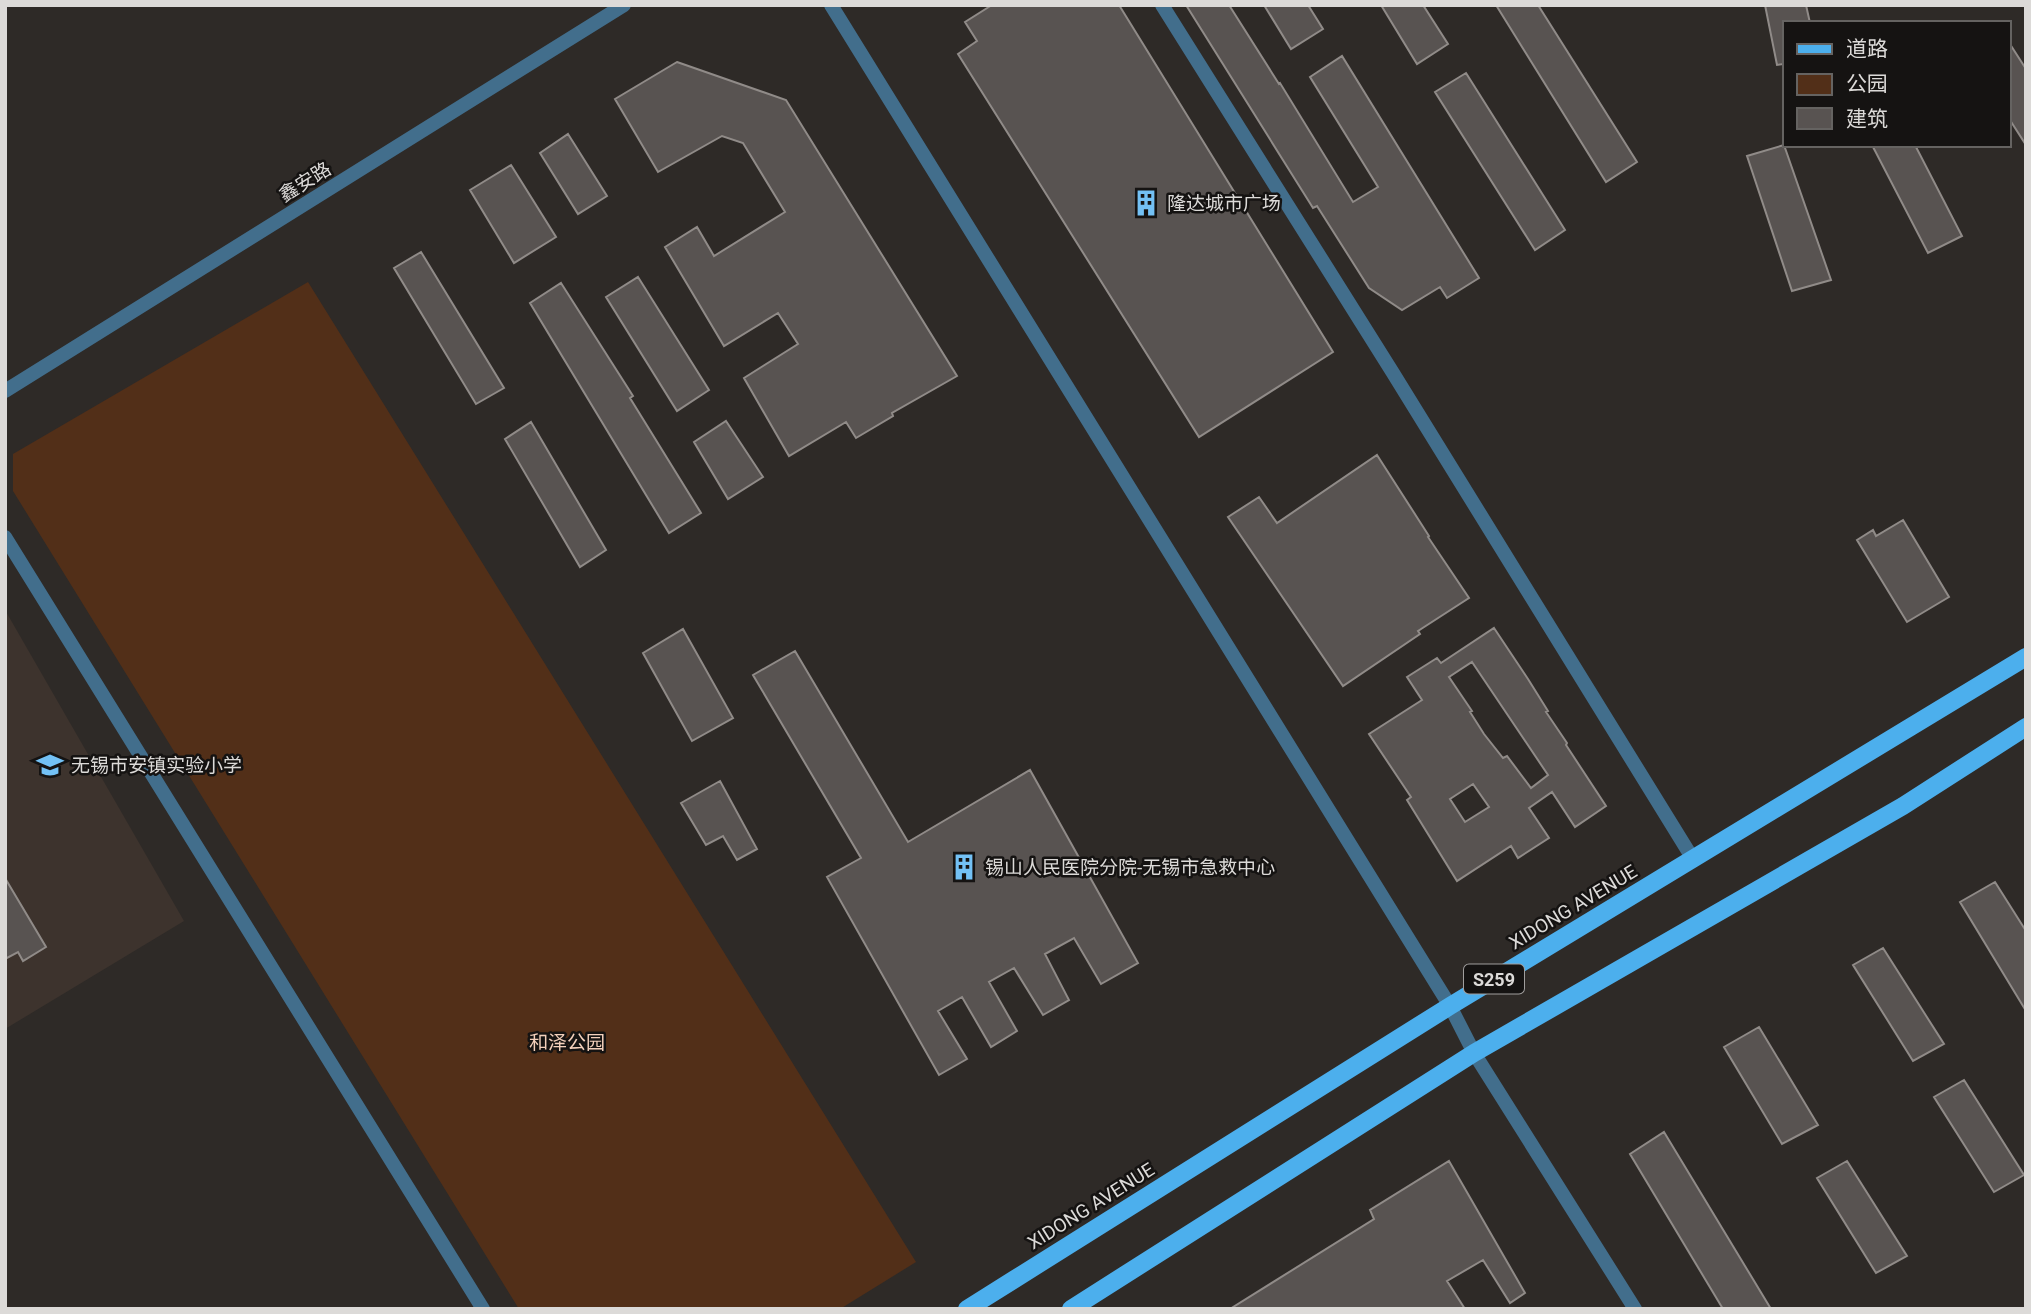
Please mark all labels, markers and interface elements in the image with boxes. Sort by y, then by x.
legend [1783,21,2010,147]
text: 道路 [1846,37,1888,61]
text: 公园 [1846,72,1888,96]
text: 建筑 [1846,107,1888,131]
street label: 鑫安路 [275,157,335,207]
building icon: 隆达城市广场 [1131,188,1161,218]
place label: 隆达城市广场 [1167,192,1281,215]
school or university icon: 无锡市安镇实验小学 [35,750,65,780]
place label: 无锡市安镇实验小学 [71,754,242,777]
building icon: 锡山人民医院分院-无锡市急救中心 [949,852,979,882]
place label: 锡山人民医院分院-无锡市急救中心 [985,856,1275,879]
street label: XIDONG AVENUE [1505,860,1641,954]
road number: S259 [1464,964,1524,994]
park label: 和泽公园 [529,1031,605,1054]
street label: XIDONG AVENUE [1023,1158,1159,1254]

